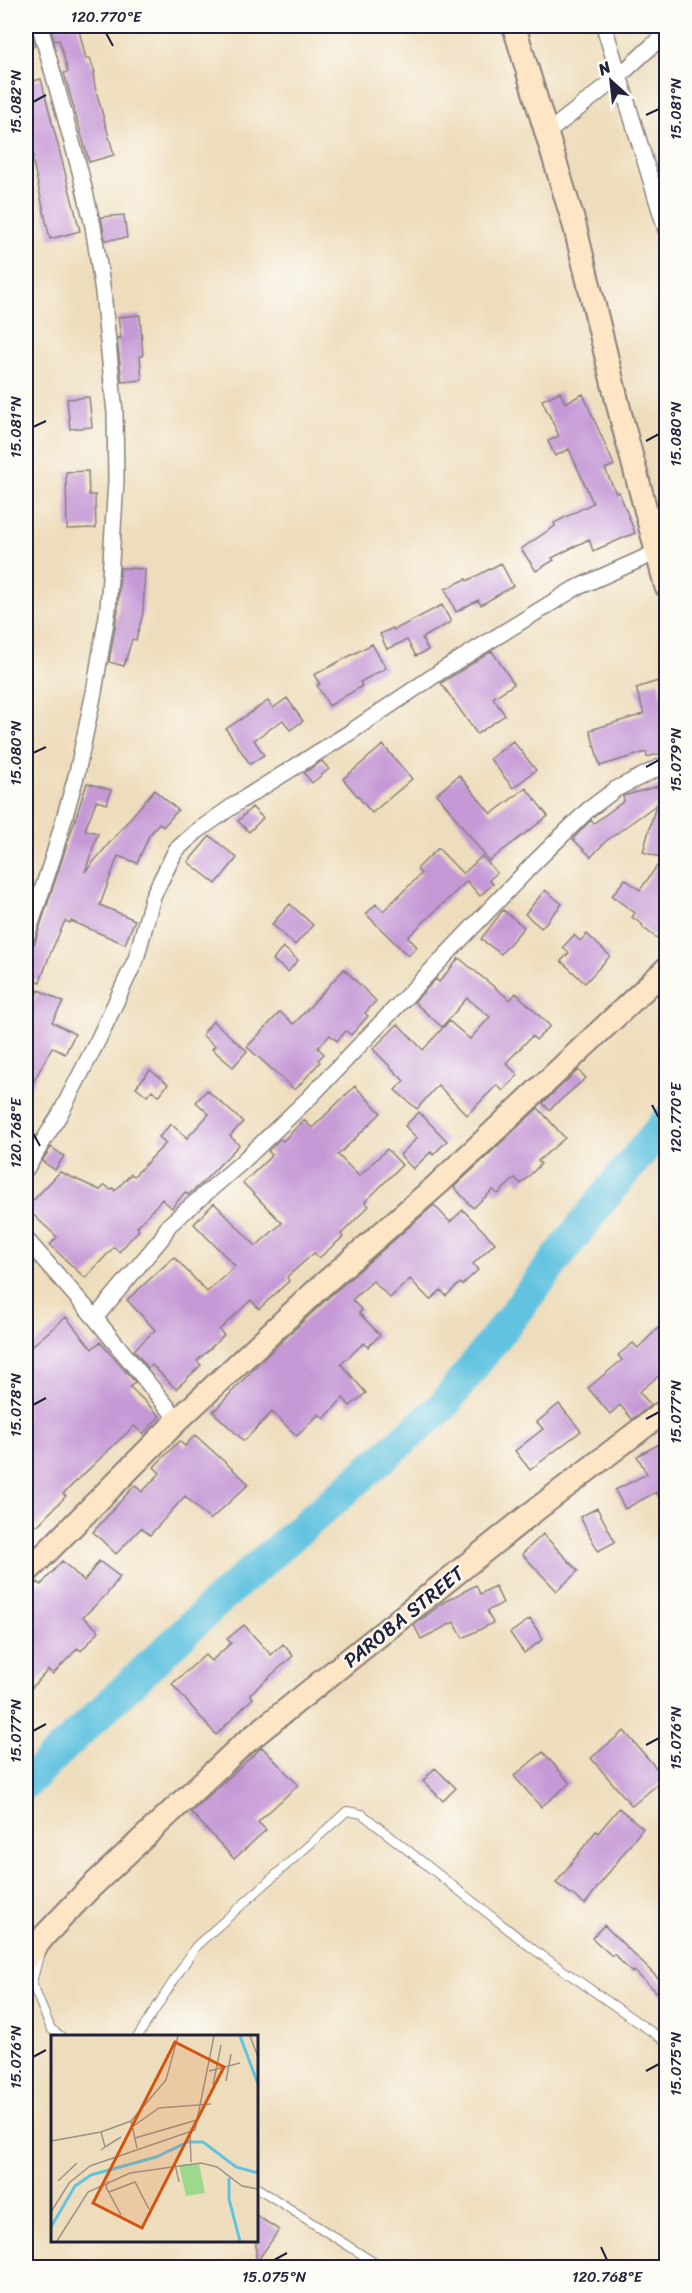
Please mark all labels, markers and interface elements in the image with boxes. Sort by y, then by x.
text: 120.770°E [71,4,143,30]
north arrow [581,51,641,111]
text: N [592,52,617,84]
text: 15.082°N [3,69,29,134]
text: 15.081°N [663,77,689,140]
text: 15.081°N [3,395,29,458]
text: 15.080°N [663,401,689,466]
text: 15.080°N [3,720,29,785]
text: 15.079°N [663,727,689,792]
text: 120.770°E [663,1081,689,1153]
text: 120.768°E [3,1096,29,1168]
text: 15.078°N [3,1372,29,1437]
text: 15.077°N [663,1380,689,1444]
street label: PAROBA STREET [335,1556,474,1677]
text: 15.077°N [3,1699,29,1763]
text: 15.076°N [663,1706,689,1770]
text: 15.076°N [3,2025,29,2089]
text: 15.075°N [663,2031,689,2096]
inset map [51,2035,258,2242]
text: 15.075°N [242,2264,307,2290]
text: 120.768°E [572,2264,644,2290]

